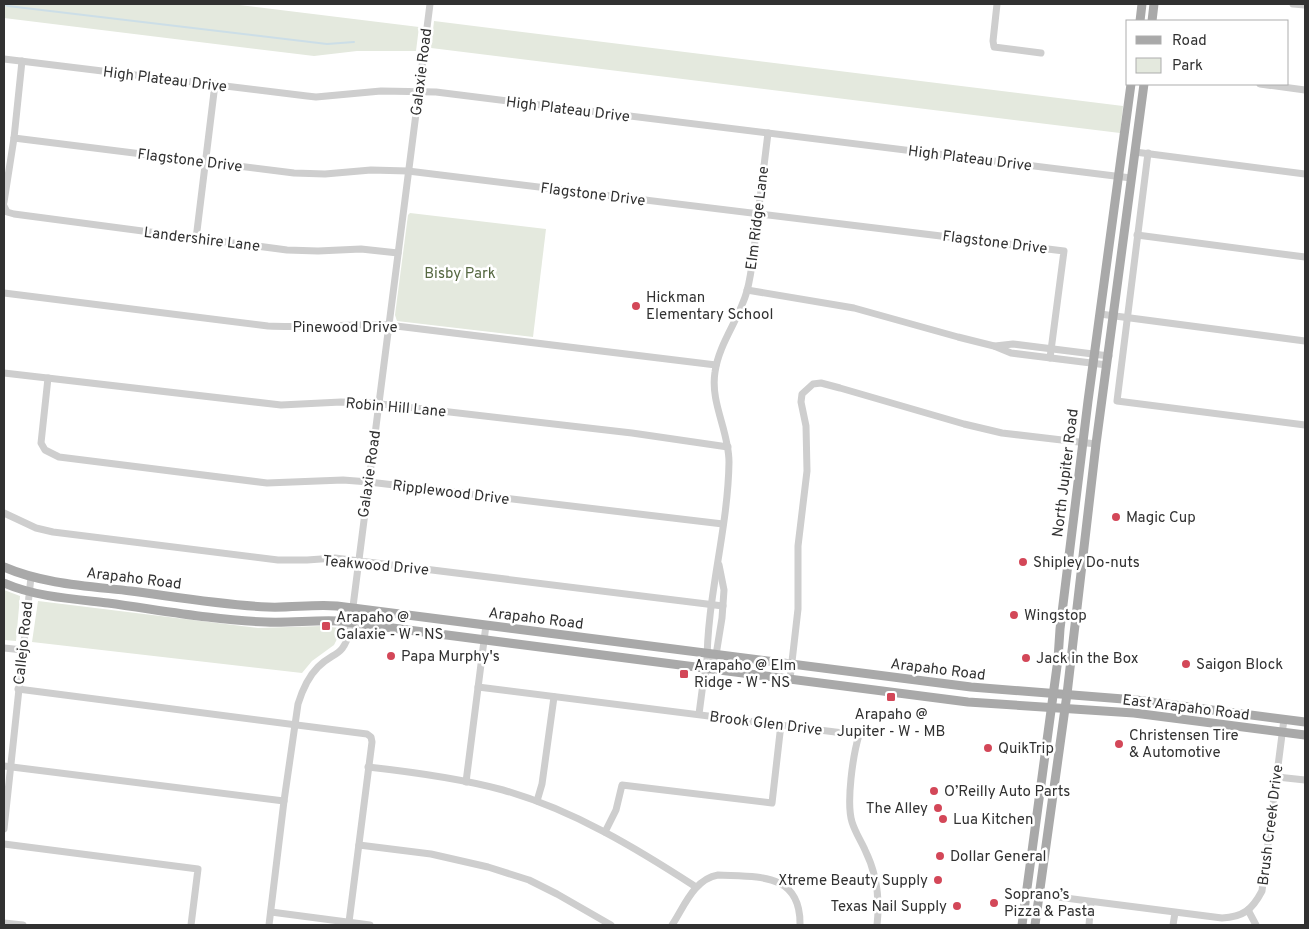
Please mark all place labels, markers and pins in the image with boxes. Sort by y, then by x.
place label: Hickman Elementary School [646,289,773,325]
marker: Hickman Elementary School [630,300,642,312]
place label: Magic Cup [1126,509,1196,528]
marker: Magic Cup [1110,511,1122,523]
place label: Shipley Do-nuts [1033,554,1140,573]
marker: Shipley Do-nuts [1017,556,1029,568]
place label: Wingstop [1024,607,1087,626]
place label: Arapaho @ Galaxie - W - NS [336,609,444,645]
marker: Wingstop [1008,609,1020,621]
marker: Arapaho @ Galaxie - W - NS [320,620,332,632]
place label: Papa Murphy's [401,648,500,667]
marker: Papa Murphy's [385,650,397,662]
place label: Jack in the Box [1036,650,1139,669]
marker: Jack in the Box [1020,652,1032,664]
place label: Saigon Block [1196,656,1283,675]
place label: Arapaho @ Elm Ridge - W - NS [694,657,796,693]
marker: Saigon Block [1180,658,1192,670]
marker: Arapaho @ Elm Ridge - W - NS [678,668,690,680]
marker: Arapaho @ Jupiter - W - MB [885,691,897,703]
place label: Arapaho @ Jupiter - W - MB [837,706,945,742]
place label: Christensen Tire & Automotive [1129,727,1239,763]
marker: Christensen Tire & Automotive [1113,738,1125,750]
place label: QuikTrip [998,740,1054,759]
marker: QuikTrip [982,742,994,754]
place label: O’Reilly Auto Parts [944,783,1070,802]
marker: O’Reilly Auto Parts [928,785,940,797]
place label: The Alley [866,800,928,819]
marker: The Alley [932,802,944,814]
place label: Lua Kitchen [953,811,1033,830]
marker: Lua Kitchen [937,813,949,825]
place label: Dollar General [950,848,1047,867]
marker: Dollar General [934,850,946,862]
place label: Xtreme Beauty Supply [778,872,928,891]
marker: Xtreme Beauty Supply [932,874,944,886]
place label: Soprano’s Pizza & Pasta [1004,886,1095,922]
marker: Soprano’s Pizza & Pasta [988,897,1000,909]
place label: Texas Nail Supply [831,898,947,917]
marker: Texas Nail Supply [951,900,963,912]

